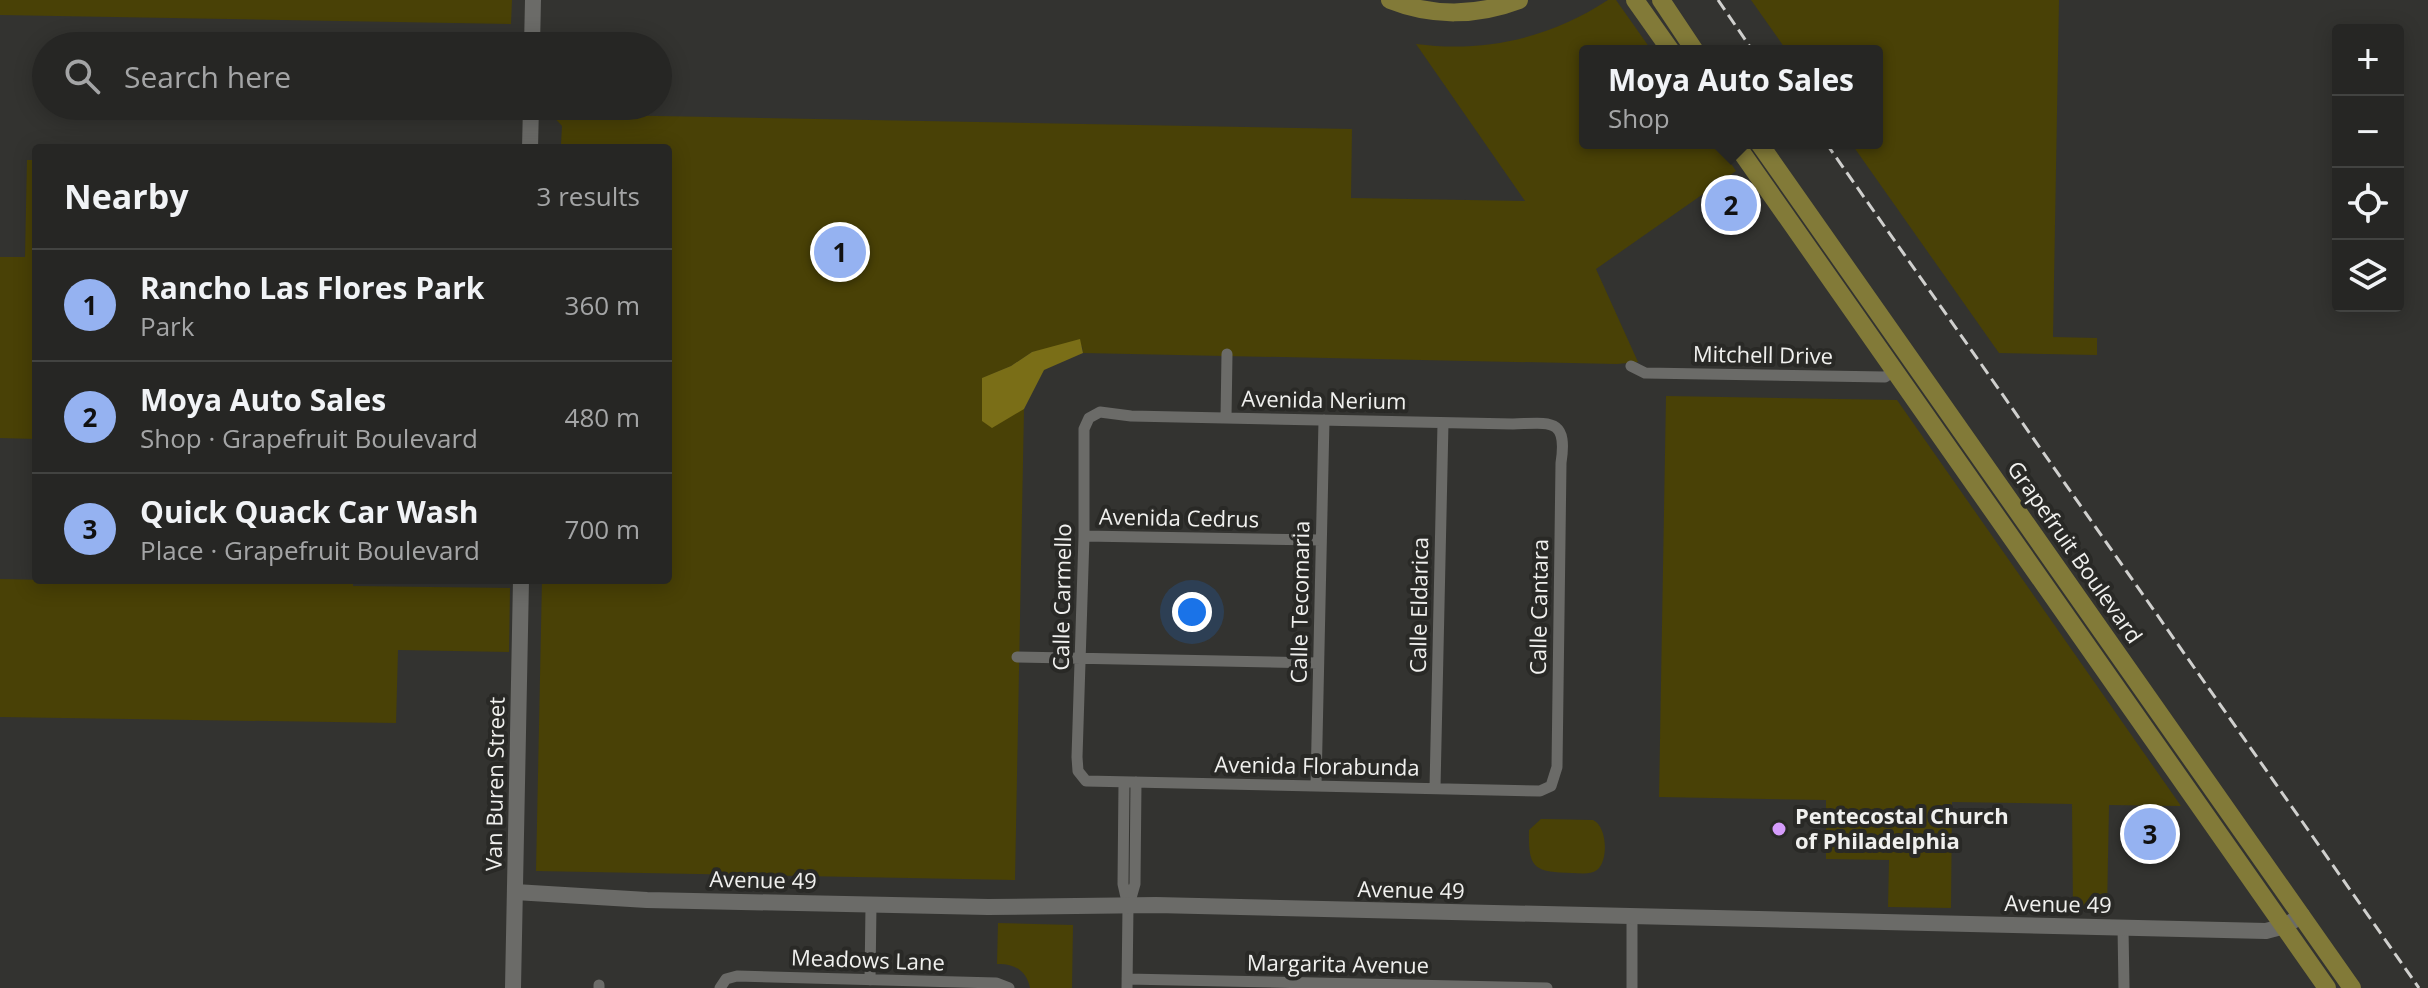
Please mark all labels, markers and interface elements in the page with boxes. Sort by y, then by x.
map controls [2332,24,2404,312]
button: + [2332,24,2404,96]
search box [32,32,672,120]
popup [1579,45,1883,149]
icon: search [60,54,104,98]
text: Search here [124,56,291,97]
text: Moya Auto Sales [1608,59,1854,100]
button: − [2332,96,2404,168]
text: Shop [1608,100,1670,136]
button: locate [2332,168,2404,240]
text: Nearby [64,173,189,219]
pin: 2 [1705,175,1757,235]
text: 3 results [537,178,640,214]
pin: 1 [814,222,866,282]
button: layers [2332,240,2404,312]
text: Rancho Las Flores Park [140,267,484,308]
text: 1 [83,287,97,323]
text: 360 m [565,287,640,323]
text: Park [140,308,194,344]
street label: Mitchell Drive [1693,338,1833,370]
text: Moya Auto Sales [140,379,386,420]
street label: Avenida Nerium [1241,383,1407,415]
text: 2 [83,399,97,435]
text: 480 m [565,399,640,435]
text: Shop · Grapefruit Boulevard [140,420,478,456]
street label: Grapefruit Boulevard [2001,454,2150,649]
text: Quick Quack Car Wash [140,491,479,532]
street label: Avenida Cedrus [1099,501,1259,533]
text: 3 [83,511,97,547]
text: 700 m [565,511,640,547]
street label: Calle Tecomaria [1283,520,1315,684]
street label: Calle Carmello [1045,523,1077,671]
text: Place · Grapefruit Boulevard [140,532,480,568]
street label: Calle Eldarica [1402,537,1434,673]
street label: Calle Cantara [1522,539,1554,675]
your location [1172,592,1212,632]
street label: Van Buren Street [477,696,511,871]
street label: Avenida Florabunda [1214,748,1420,782]
place label: Pentecostal Church of Philadelphia [1795,800,2009,855]
pin: 3 [2124,804,2176,864]
marker: Pentecostal Church of Philadelphia [1770,820,1788,838]
street label: Avenue 49 [709,863,817,895]
street label: Avenue 49 [1357,873,1465,905]
street label: Avenue 49 [2004,887,2112,919]
street label: Meadows Lane [791,941,945,977]
street label: Margarita Avenue [1247,946,1429,980]

